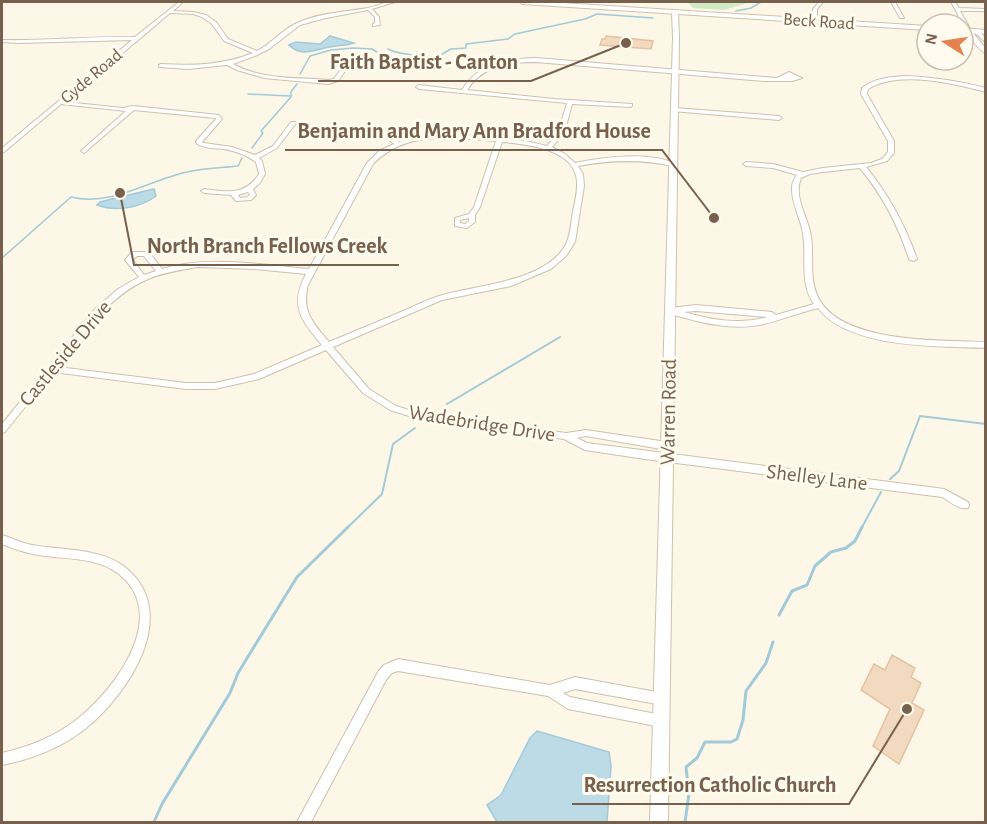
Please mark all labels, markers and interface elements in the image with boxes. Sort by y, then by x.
street label: Beck Road [783,11,855,33]
north arrow [915,12,975,72]
text: N [922,32,940,46]
callout: Faith Baptist - Canton [318,41,531,81]
street label: Gyde Road [57,46,126,108]
text: Faith Baptist - Canton [330,51,518,73]
callout: Benjamin and Mary Ann Bradford House [285,110,662,150]
text: Benjamin and Mary Ann Bradford House [297,120,651,143]
callout: North Branch Fellows Creek [134,225,399,265]
text: North Branch Fellows Creek [147,235,387,257]
street label: Castleside Drive [15,297,115,410]
street label: Warren Road [657,359,680,465]
street label: Wadebridge Drive [407,402,557,445]
street label: Shelley Lane [765,461,869,494]
callout: Resurrection Catholic Church [572,764,849,804]
text: Resurrection Catholic Church [583,774,837,796]

